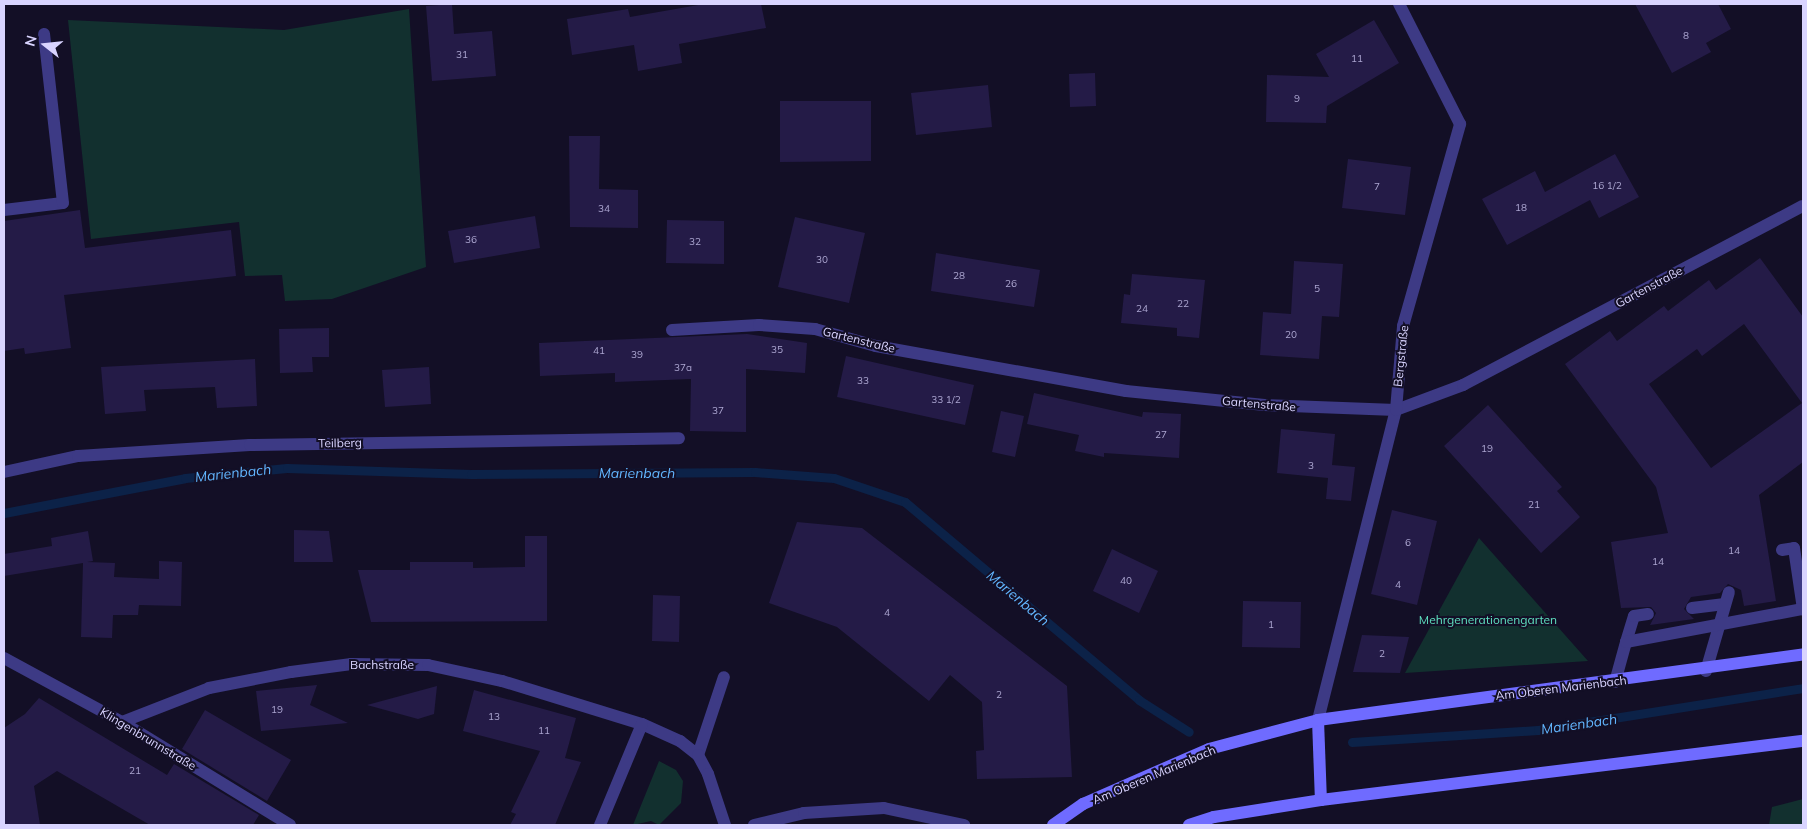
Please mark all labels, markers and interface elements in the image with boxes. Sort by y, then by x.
north arrow [20,20,70,70]
house number: 8 [1683,30,1689,42]
text: N [20,33,41,48]
house number: 31 [456,49,468,61]
house number: 11 [1351,53,1363,65]
house number: 9 [1294,93,1300,105]
house number: 16 1/2 [1592,180,1622,192]
house number: 7 [1374,181,1380,193]
house number: 18 [1515,202,1527,214]
house number: 34 [598,203,610,215]
house number: 36 [465,234,477,246]
house number: 32 [689,236,701,248]
house number: 30 [816,254,828,266]
street label: Gartenstraße [1613,263,1685,311]
house number: 28 [953,270,965,282]
house number: 26 [1005,278,1017,290]
house number: 5 [1314,283,1320,295]
house number: 22 [1177,298,1189,310]
house number: 24 [1136,303,1148,315]
street label: Gartenstraße [821,324,897,356]
street label: Bergstraße [1391,324,1411,388]
house number: 20 [1285,329,1297,341]
house number: 35 [771,344,783,356]
house number: 41 [593,345,605,357]
house number: 39 [631,349,643,361]
house number: 37a [674,362,692,374]
house number: 33 [857,375,869,387]
house number: 33 1/2 [931,394,961,406]
street label: Gartenstraße [1221,394,1297,414]
house number: 37 [712,405,724,417]
house number: 27 [1155,429,1167,441]
street label: Teilberg [318,435,362,451]
house number: 19 [1481,443,1493,455]
house number: 3 [1308,460,1314,472]
water label: Marienbach [194,461,272,485]
water label: Marienbach [599,465,675,481]
house number: 21 [1528,499,1540,511]
house number: 6 [1405,537,1411,549]
house number: 14 [1728,545,1740,557]
house number: 14 [1652,556,1664,568]
water label: Marienbach [983,567,1053,629]
house number: 40 [1120,575,1132,587]
house number: 4 [1395,579,1401,591]
house number: 4 [884,607,890,619]
park label: Mehrgenerationengarten [1419,613,1557,627]
house number: 1 [1268,619,1274,631]
house number: 2 [1379,648,1385,660]
street label: Bachstraße [350,658,414,672]
street label: Am Oberen Marienbach [1495,673,1627,703]
house number: 2 [996,689,1002,701]
house number: 19 [271,704,283,716]
street label: Klingenbrunnstraße [97,705,199,773]
water label: Marienbach [1540,710,1618,738]
house number: 13 [488,711,500,723]
house number: 11 [538,725,550,737]
street label: Am Oberen Marienbach [1090,743,1218,807]
house number: 21 [129,765,141,777]

